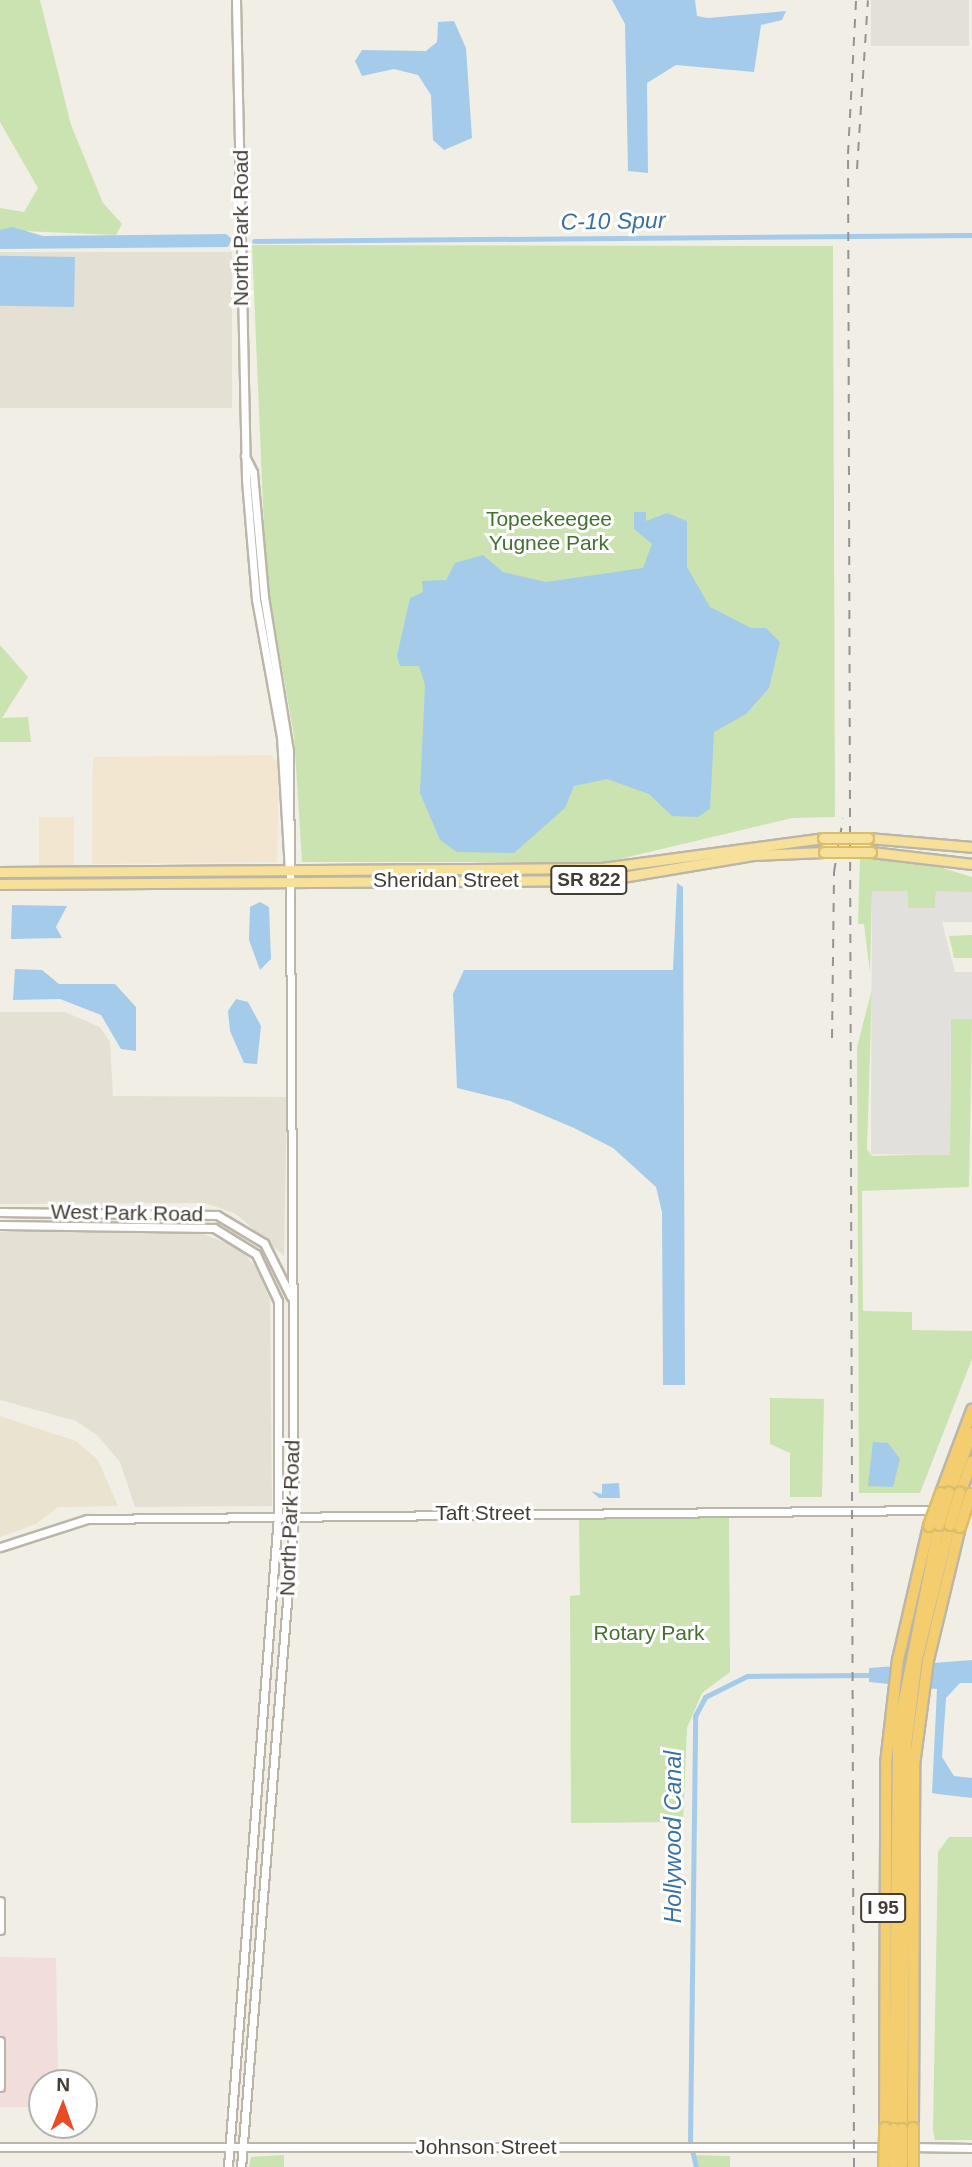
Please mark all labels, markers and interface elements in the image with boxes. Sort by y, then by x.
street label: North Park Road [228,150,254,306]
water label: C-10 Spur [560,206,666,236]
park label: Topeekeegee Yugnee Park [486,506,612,556]
road number: SR 822 [549,864,629,895]
street label: Sheridan Street [373,867,519,893]
street label: West Park Road [51,1199,203,1227]
street label: North Park Road [275,1439,305,1597]
street label: Taft Street [435,1500,531,1526]
park label: Rotary Park [594,1620,704,1646]
water label: Hollywood Canal [659,1751,687,1923]
road number: I 95 [858,1892,908,1924]
north arrow [28,2069,98,2139]
text: N [56,2074,70,2095]
street label: Johnson Street [415,2134,557,2160]

